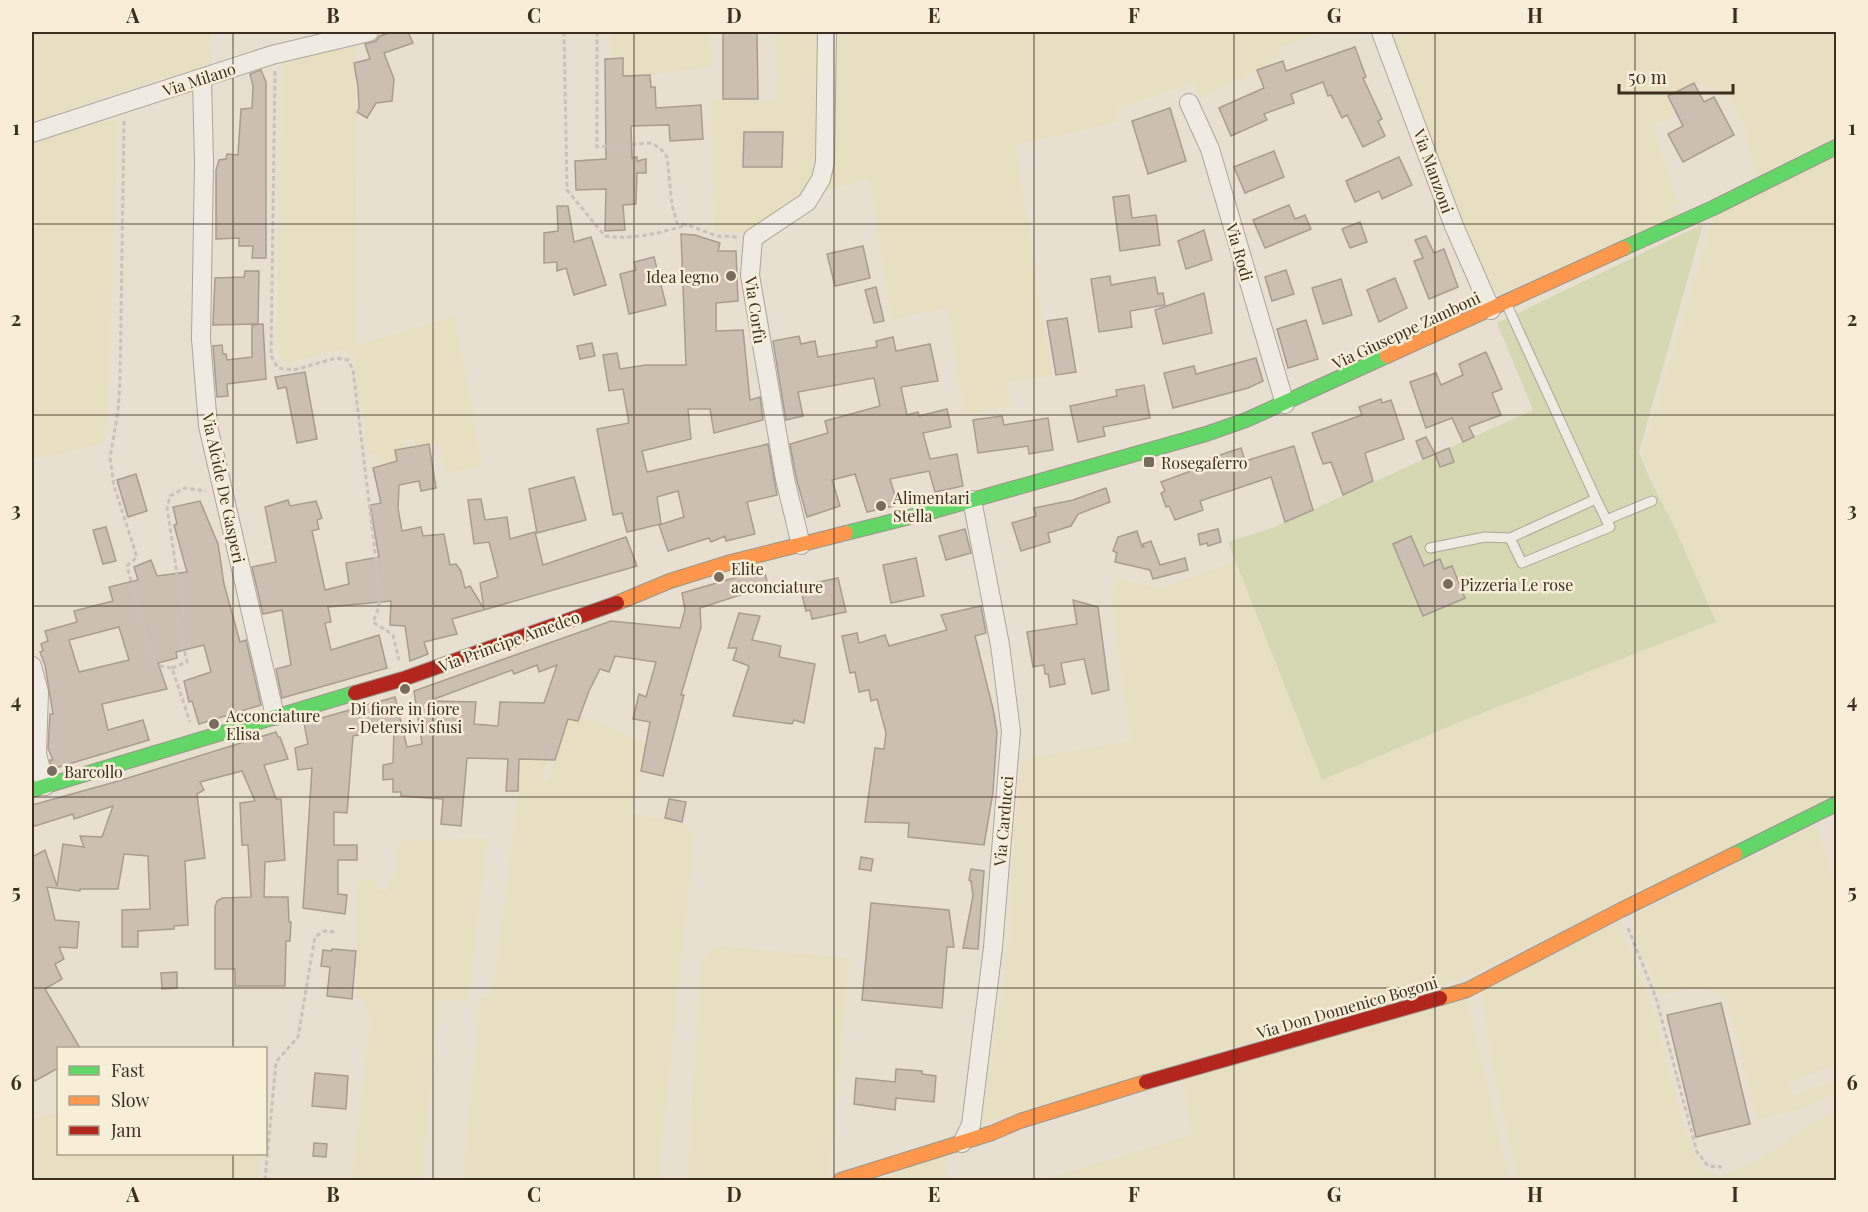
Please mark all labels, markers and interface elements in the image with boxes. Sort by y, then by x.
text: A [125,1,140,28]
text: B [326,1,340,28]
text: C [527,1,541,28]
text: D [726,1,742,28]
text: E [928,1,940,28]
text: F [1128,1,1140,28]
text: G [1327,1,1342,28]
text: H [1527,1,1543,28]
text: I [1731,1,1739,28]
street label: Via Milano [159,57,238,101]
scale bar [1619,57,1733,95]
text: 50 m [1628,65,1667,89]
text: 1 [12,113,20,140]
text: 1 [1848,113,1856,140]
street label: Via Manzoni [1409,125,1459,216]
street label: Via Rodi [1221,220,1258,284]
place label: Idea legno [646,266,719,287]
marker: Idea legno [724,269,738,283]
street label: Via Corfù [741,274,771,345]
street label: Via Giuseppe Zamboni [1328,286,1484,374]
text: 2 [11,304,21,331]
text: 2 [1847,304,1857,331]
street label: Via Alcide De Gasperi [198,410,250,565]
place label: Rosegaferro [1161,452,1248,473]
marker: Rosegaferro [1142,455,1156,469]
place label: Alimentari Stella [892,487,970,526]
text: 3 [11,495,21,522]
text: 3 [1847,495,1857,522]
marker: Alimentari Stella [874,499,888,513]
place label: Elite acconciature [731,558,823,597]
marker: Elite acconciature [712,570,726,584]
place label: Pizzeria Le rose [1460,574,1573,595]
marker: Pizzeria Le rose [1441,577,1455,591]
street label: Via Principe Amedeo [435,606,583,677]
marker: Di fiore in fiore - Detersivi sfusi [398,682,412,696]
text: 4 [11,686,21,713]
text: 4 [1847,686,1857,713]
place label: Di fiore in fiore - Detersivi sfusi [348,698,463,737]
place label: Acconciature Elisa [225,705,320,744]
marker: Acconciature Elisa [207,717,221,731]
place label: Barcollo [64,761,123,782]
marker: Barcollo [45,764,59,778]
street label: Via Carducci [989,775,1017,868]
text: 5 [11,877,21,904]
text: 5 [1847,877,1857,904]
street label: Via Don Domenico Bogoni [1253,971,1440,1043]
legend [57,1047,267,1155]
text: Fast [111,1058,145,1082]
text: 6 [10,1068,22,1095]
text: 6 [1846,1068,1858,1095]
text: Slow [111,1088,149,1112]
text: Jam [110,1118,141,1142]
text: A [125,1180,140,1207]
text: B [326,1180,340,1207]
text: C [527,1180,541,1207]
text: D [726,1180,742,1207]
text: E [928,1180,940,1207]
text: F [1128,1180,1140,1207]
text: G [1327,1180,1342,1207]
text: H [1527,1180,1543,1207]
text: I [1731,1180,1739,1207]

